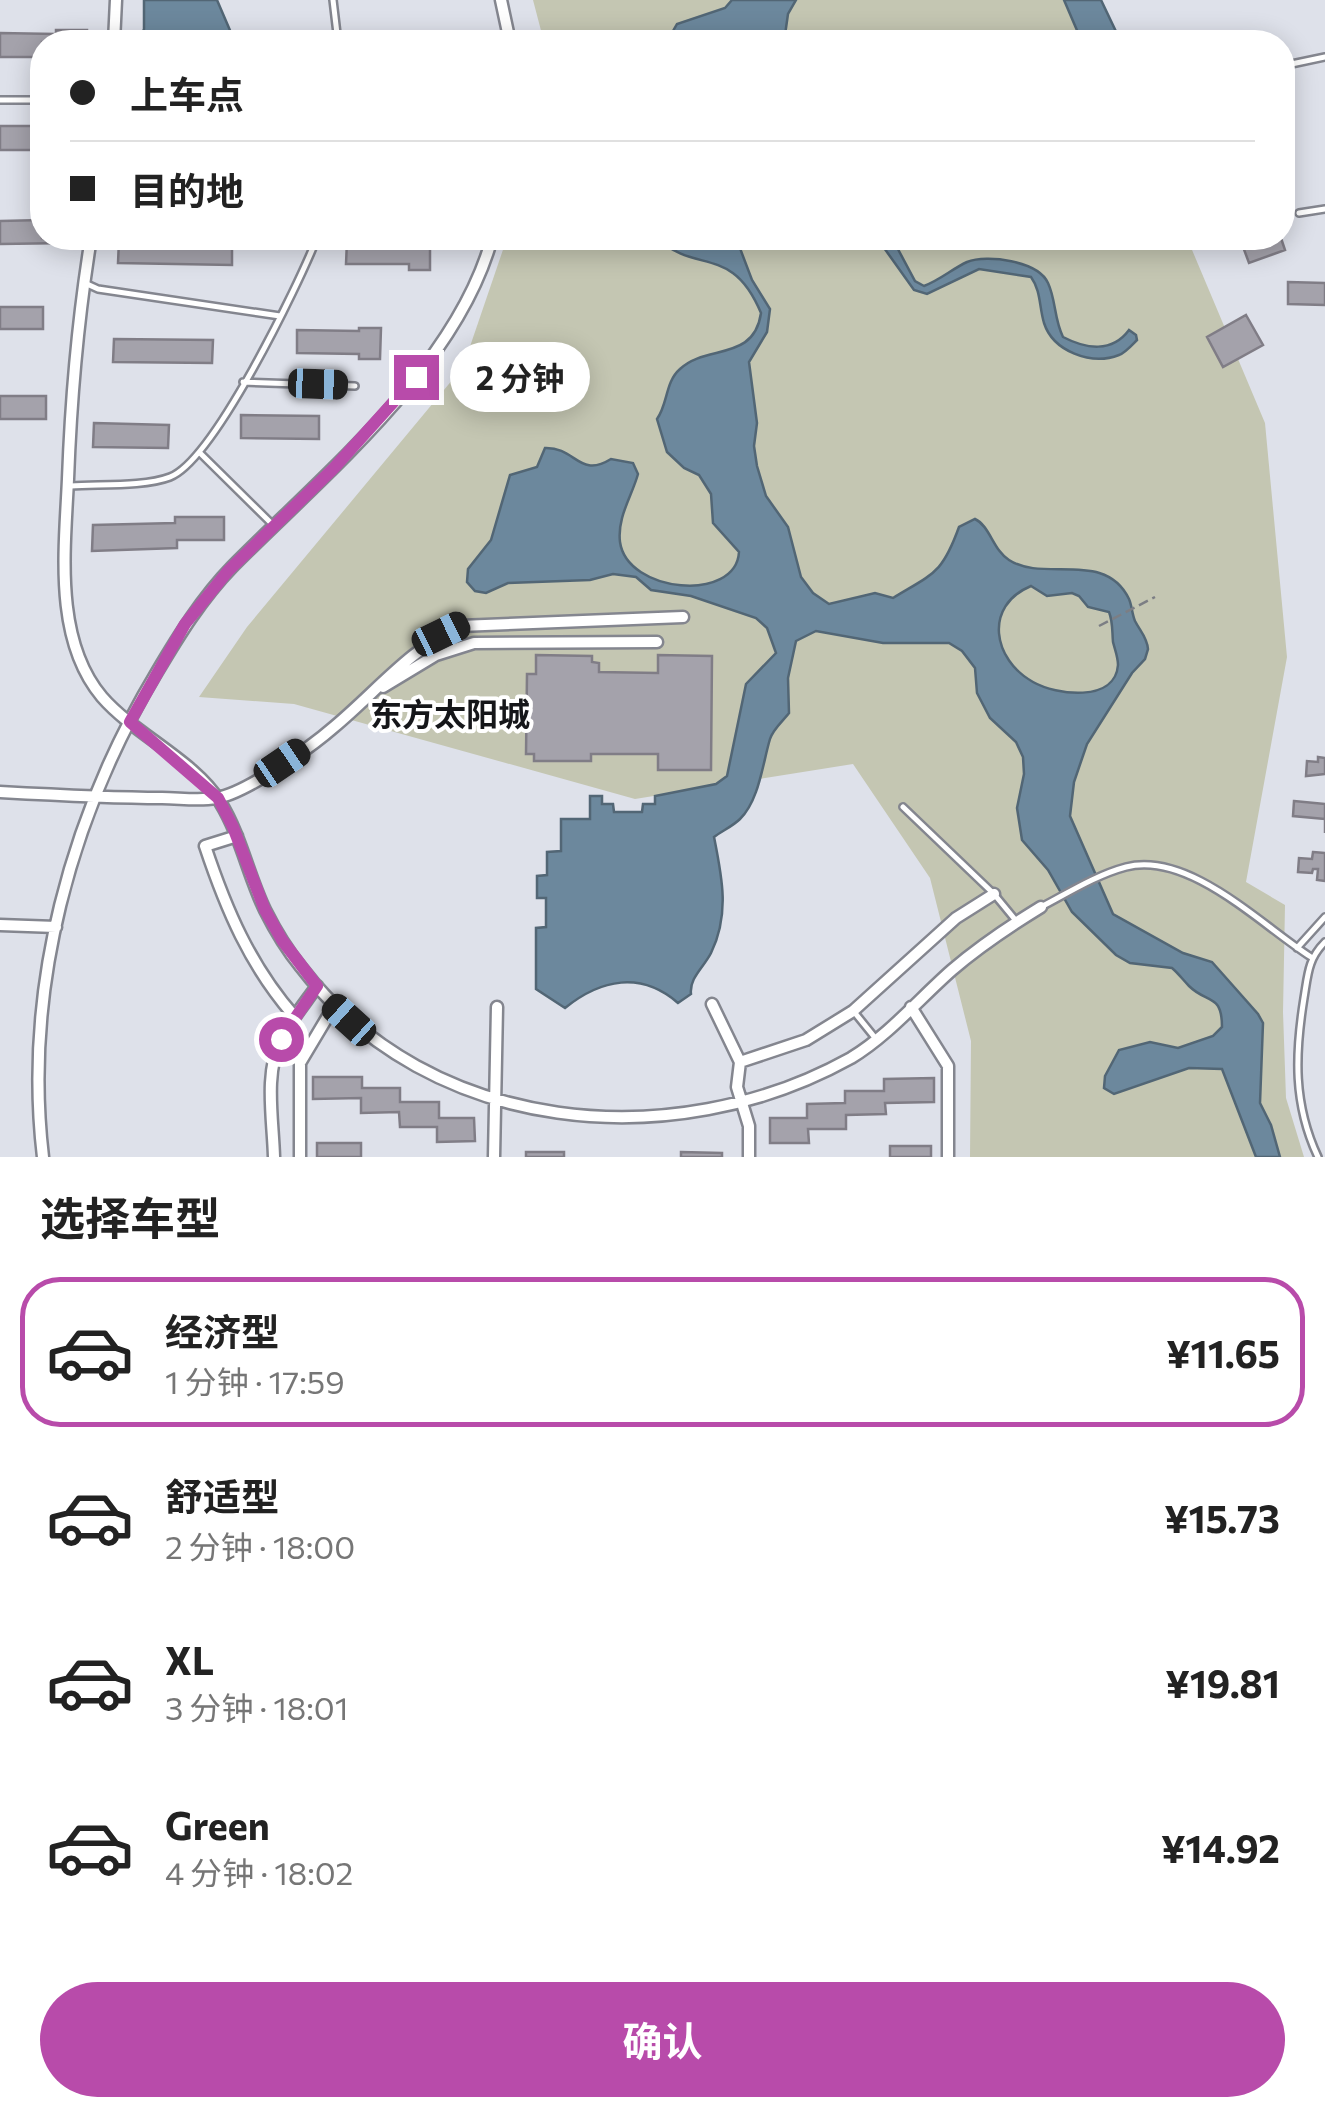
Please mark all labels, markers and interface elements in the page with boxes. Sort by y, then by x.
text: 上车点 [130,70,244,117]
text: 目的地 [130,166,244,213]
callout: 2 分钟 [451,342,591,412]
route end [394,355,439,400]
text: 2 分钟 [476,357,564,397]
car [287,368,349,400]
car [407,607,475,661]
district label: 东方太阳城 [370,693,530,733]
car [249,734,315,792]
car [317,989,381,1051]
route start [259,1017,304,1062]
text: 选择车型 [40,1189,220,1244]
icon: car [45,1307,135,1397]
text: 经济型 [165,1307,279,1354]
text: ¥11.65 [1166,1329,1280,1376]
text: 1 分钟 · 17:59 [165,1361,345,1401]
icon: car [45,1472,135,1562]
text: 舒适型 [165,1472,279,1519]
text: ¥15.73 [1164,1494,1280,1541]
text: 2 分钟 · 18:00 [165,1526,355,1566]
text: XL [165,1636,214,1683]
icon: car [45,1637,135,1727]
text: ¥19.81 [1165,1659,1280,1706]
text: 3 分钟 · 18:01 [165,1687,348,1727]
text: Green [165,1801,270,1848]
icon: car [45,1802,135,1892]
text: ¥14.92 [1161,1824,1280,1871]
text: 4 分钟 · 18:02 [165,1852,353,1892]
button: 确认 [40,1982,1285,2097]

